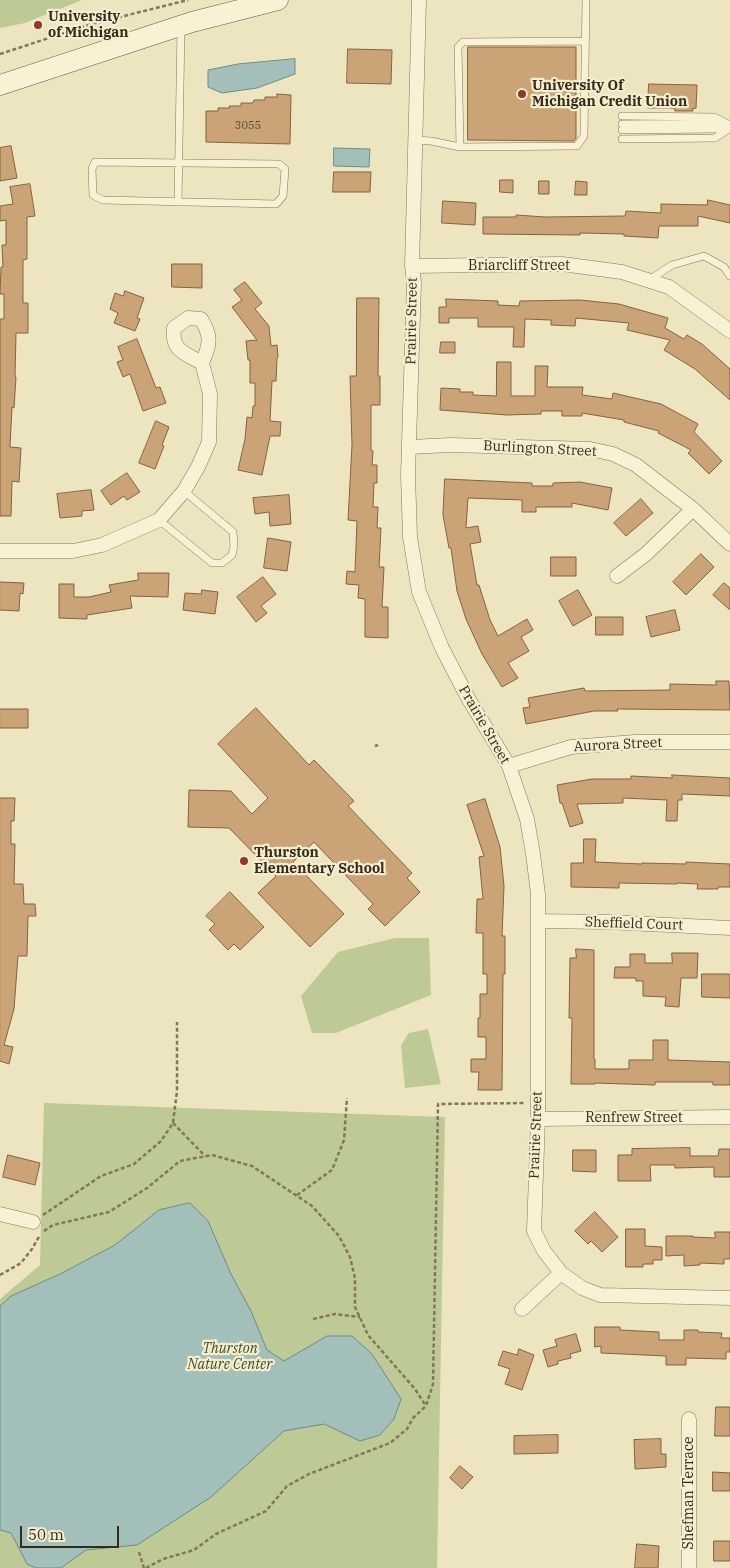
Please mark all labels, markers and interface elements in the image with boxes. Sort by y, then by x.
place label: University of Michigan [48,9,129,41]
marker: University of Michigan [32,19,44,31]
place label: University Of Michigan Credit Union [532,78,687,110]
marker: University Of Michigan Credit Union [516,88,528,100]
house number: 3055 [235,119,261,133]
street label: Briarcliff Street [468,258,570,274]
street label: Prairie Street [403,277,421,365]
street label: Burlington Street [483,438,597,460]
street label: Prairie Street [455,683,513,767]
street label: Aurora Street [573,734,663,756]
place label: Thurston Elementary School [254,845,385,878]
marker: Thurston Elementary School [238,855,250,867]
street label: Sheffield Court [585,914,683,934]
street label: Prairie Street [526,1091,546,1179]
street label: Renfrew Street [585,1110,683,1126]
park label: Thurston Nature Center [188,1341,272,1374]
street label: Shefman Terrace [681,1436,697,1550]
scale bar [22,1516,121,1548]
text: 50 m [28,1525,64,1544]

